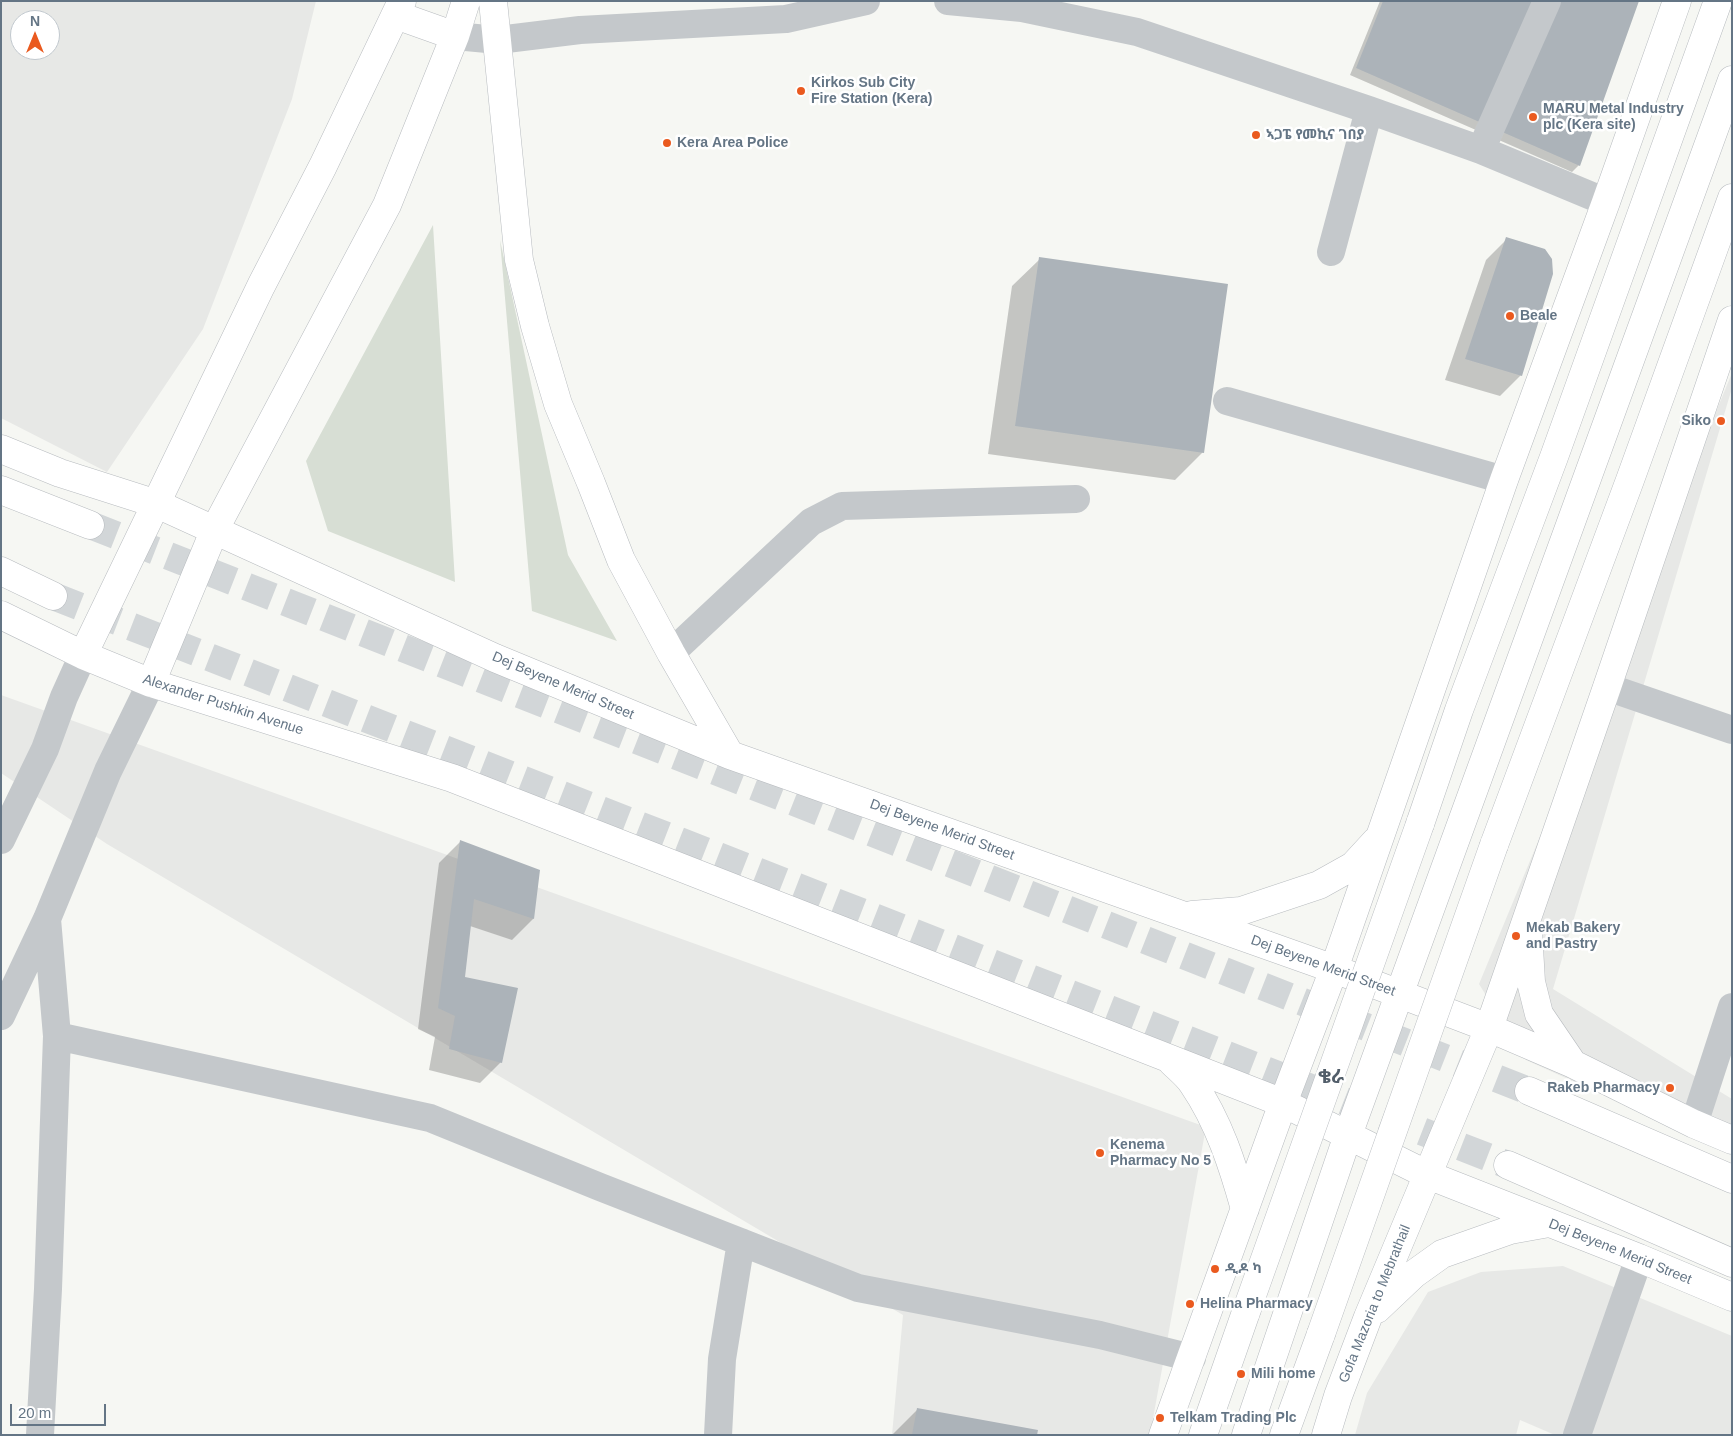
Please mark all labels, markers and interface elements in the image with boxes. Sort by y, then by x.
north arrow [10,10,60,60]
text: N [30,13,40,29]
place label: Kirkos Sub City Fire Station (Kera) [811,75,932,108]
marker: Kirkos Sub City Fire Station (Kera) [795,85,807,97]
place label: MARU Metal Industry plc (Kera site) [1543,101,1684,134]
marker: MARU Metal Industry plc (Kera site) [1527,111,1539,123]
place label: ኣጋፔ የመኪና ገበያ [1266,127,1364,143]
marker: ኣጋፔ የመኪና ገበያ [1250,129,1262,141]
place label: Kera Area Police [677,135,788,151]
marker: Kera Area Police [661,137,673,149]
place label: Beale [1520,308,1557,324]
marker: Beale [1504,310,1516,322]
place label: Siko [1681,413,1711,429]
marker: Siko [1715,415,1727,427]
street label: Dej Beyene Merid Street [490,648,636,724]
street label: Alexander Pushkin Avenue [141,671,305,739]
street label: Dej Beyene Merid Street [867,796,1017,864]
place label: Mekab Bakery and Pastry [1526,920,1620,952]
marker: Mekab Bakery and Pastry [1510,930,1522,942]
street label: Dej Beyene Merid Street [1248,932,1398,1000]
district label: ቄራ [1318,1067,1344,1089]
place label: Rakeb Pharmacy [1547,1080,1660,1096]
marker: Rakeb Pharmacy [1664,1082,1676,1094]
place label: Kenema Pharmacy No 5 [1110,1137,1211,1170]
marker: Kenema Pharmacy No 5 [1094,1147,1106,1159]
street label: Dej Beyene Merid Street [1546,1216,1694,1288]
street label: Gofa Mazoria to Mebrathail [1336,1223,1414,1385]
place label: ዲዶ ካ [1225,1261,1262,1277]
marker: ዲዶ ካ [1209,1263,1221,1275]
place label: Helina Pharmacy [1200,1296,1313,1312]
marker: Helina Pharmacy [1184,1298,1196,1310]
place label: Mili home [1251,1366,1316,1382]
marker: Mili home [1235,1368,1247,1380]
scale bar [12,1394,109,1426]
text: 20 m [18,1404,51,1421]
place label: Telkam Trading Plc [1170,1410,1297,1426]
marker: Telkam Trading Plc [1154,1412,1166,1424]

